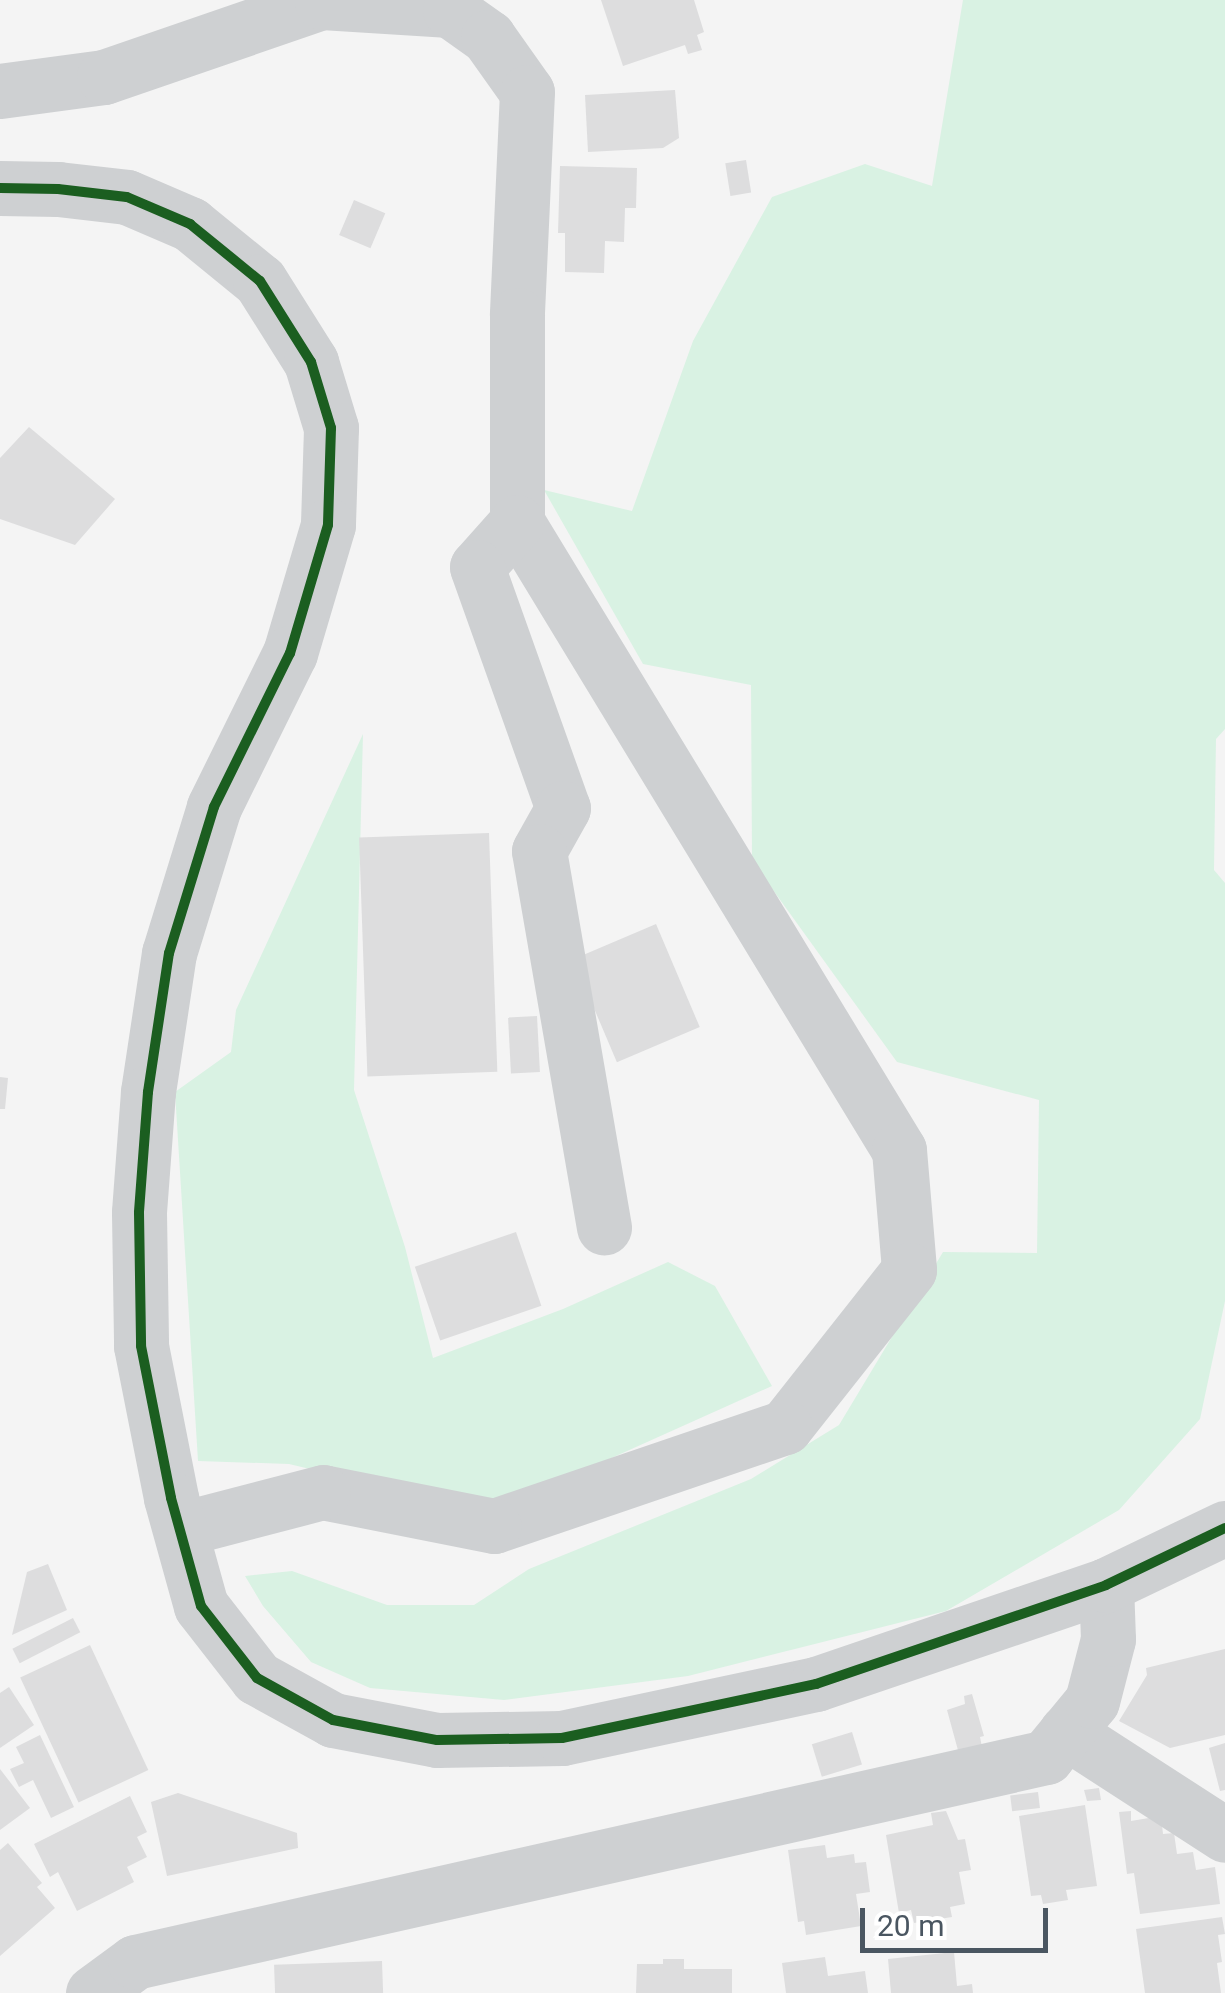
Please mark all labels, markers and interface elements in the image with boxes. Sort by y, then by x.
scale bar [865,1888,1052,1950]
text: 20 m [877,1908,944,1943]

